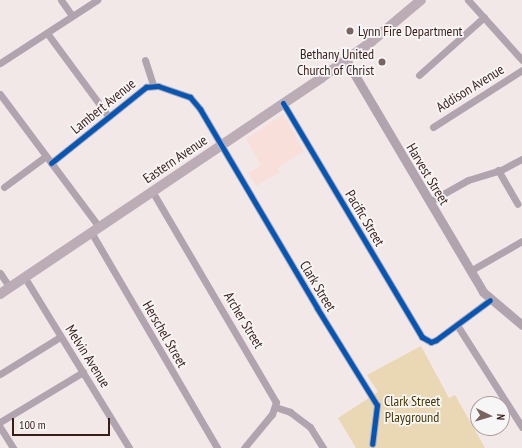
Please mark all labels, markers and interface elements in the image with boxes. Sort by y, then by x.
place label: Lynn Fire Department [358,23,462,39]
marker: Lynn Fire Department [345,26,355,36]
place label: Bethany United Church of Christ [297,46,374,78]
marker: Bethany United Church of Christ [377,57,387,67]
street label: Addison Avenue [433,60,507,116]
street label: Lambert Avenue [67,75,139,137]
street label: Eastern Avenue [140,131,210,187]
street label: Harvest Street [403,140,453,208]
street label: Pacific Street [342,187,388,249]
street label: Clark Street [296,257,340,315]
street label: Archer Street [221,289,267,351]
street label: Herschel Street [139,298,191,370]
street label: Melvin Avenue [62,321,114,391]
park label: Clark Street Playground [384,393,440,426]
north arrow [470,396,510,436]
scale bar [14,410,112,436]
text: N [494,413,508,421]
text: 100 m [19,417,46,432]

